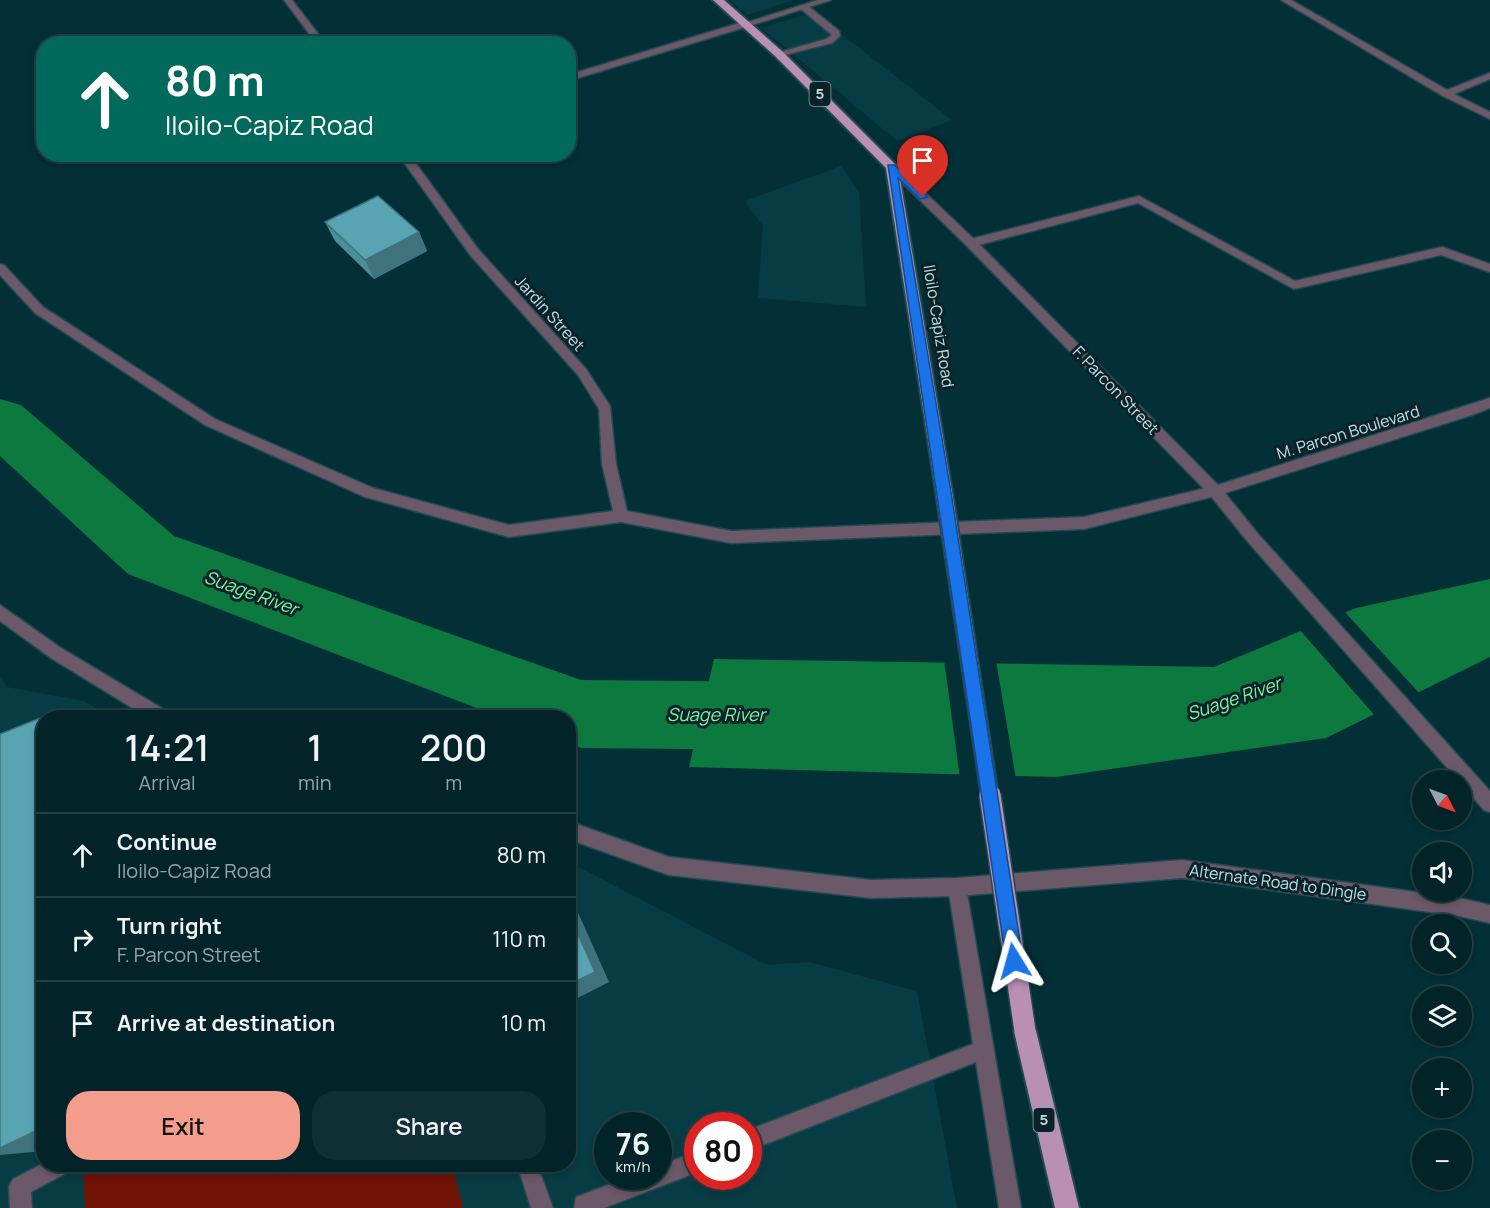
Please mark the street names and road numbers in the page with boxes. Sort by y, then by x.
road number: 5 [810,82,830,106]
street label: Iloilo-Capiz Road [918,263,960,389]
street label: Jardin Street [510,270,590,356]
street label: F. Parcon Street [1068,341,1164,439]
street label: M. Parcon Boulevard [1274,400,1422,464]
street label: Alternate Road to Dingle [1188,859,1368,905]
road number: 5 [1034,1108,1054,1132]

